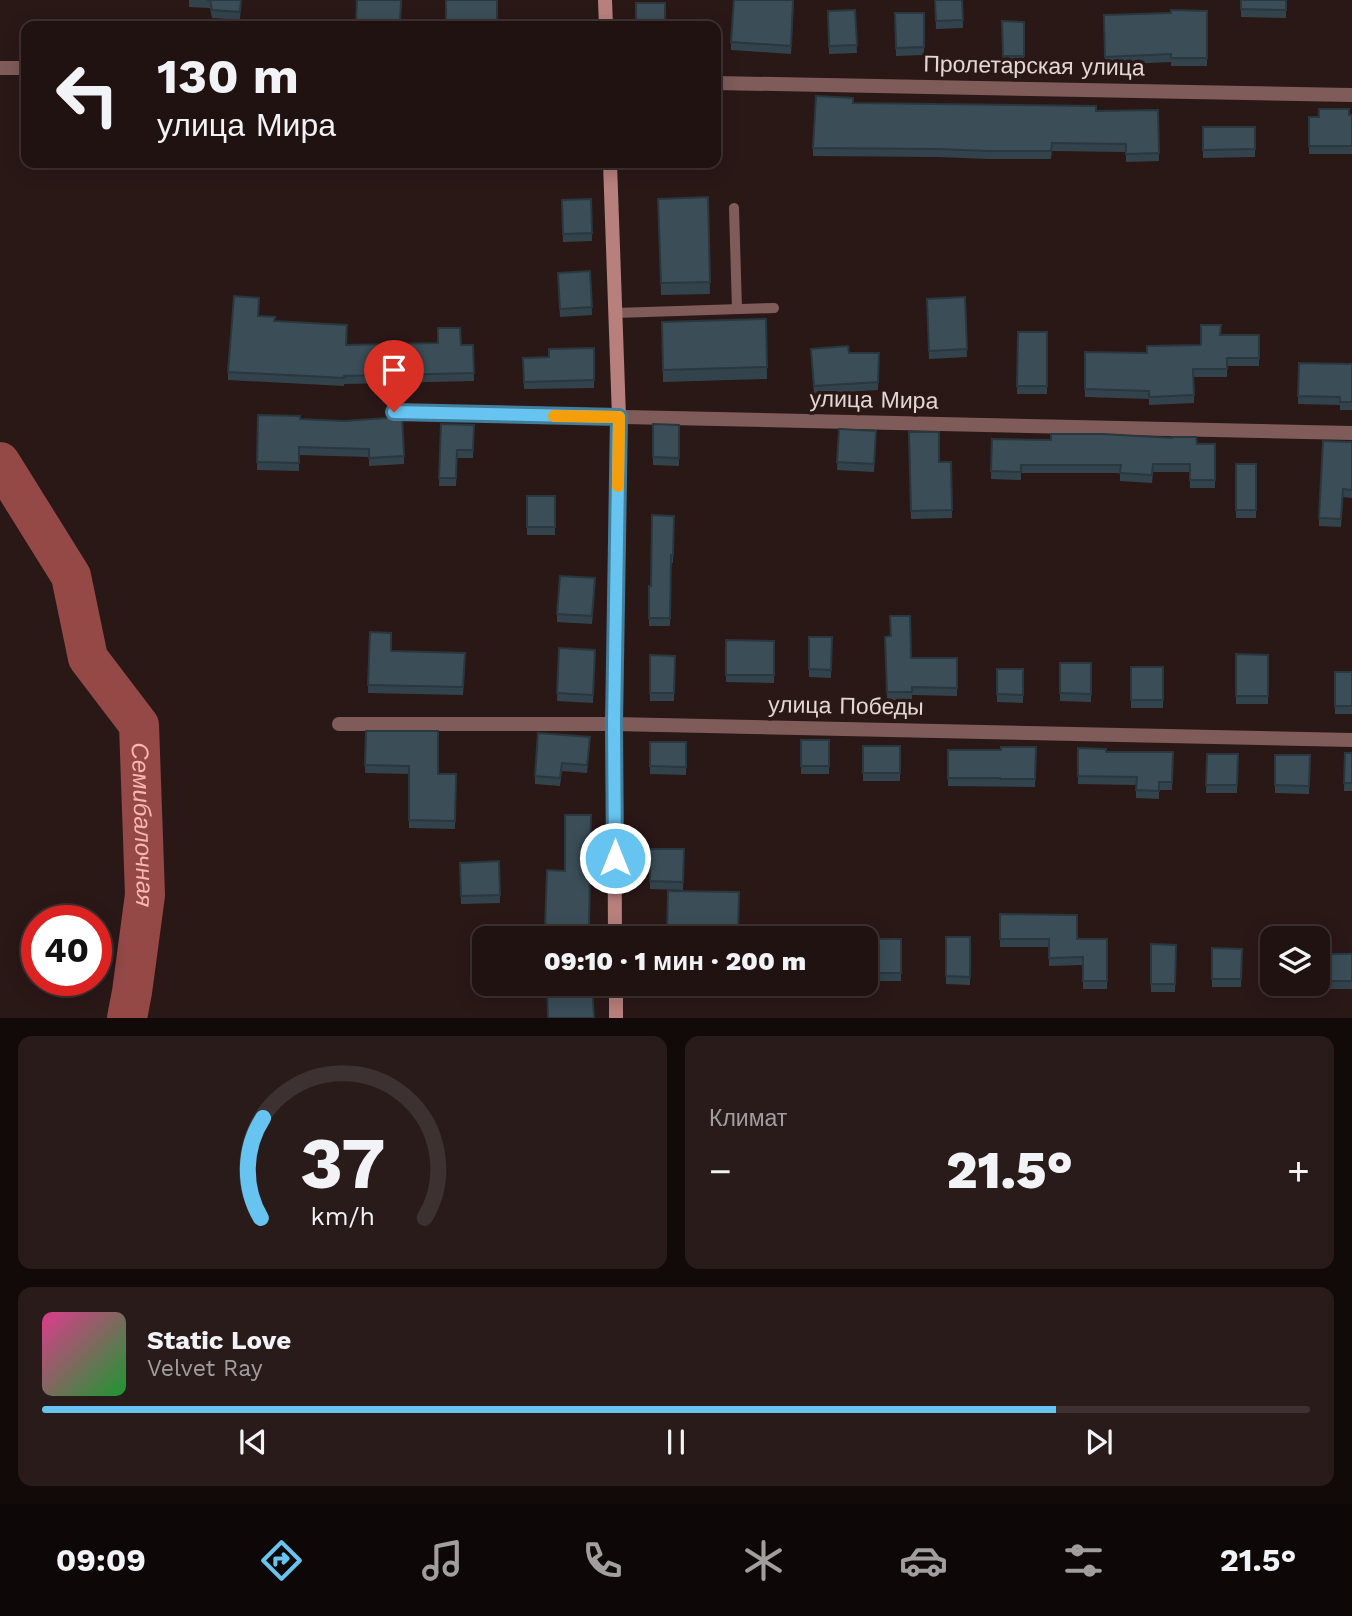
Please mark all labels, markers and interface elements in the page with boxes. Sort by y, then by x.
text: 130 m [157,47,299,105]
icon: left [42,49,133,140]
street label: Пролетарская улица [923,51,1145,81]
text: улица Мира [157,106,336,144]
pin [364,340,424,412]
icon: arrive [375,351,413,389]
street label: улица Мира [809,385,939,415]
street label: улица Победы [768,691,924,721]
water label: Семибалочная [126,742,159,909]
position arrow [578,821,652,895]
speed limit sign: 40 [21,905,112,996]
map controls [1260,926,1330,996]
button: layers [1260,926,1330,996]
text: 09:10 · 1 мин · 200 m [544,946,806,976]
text: Климат [709,1105,787,1132]
text: 37 [300,1121,385,1207]
text: 21.5° [946,1140,1073,1201]
text: − [709,1149,732,1193]
text: + [1287,1149,1310,1193]
text: km/h [310,1202,375,1231]
text: Static Love [147,1325,291,1355]
text: Velvet Ray [147,1355,263,1382]
icon: previous [234,1423,272,1461]
icon: pause [657,1423,695,1461]
icon: next [1080,1423,1118,1461]
icon: directions [257,1536,306,1585]
icon: music [418,1536,467,1585]
icon: phone [578,1536,627,1585]
icon: climate [739,1536,788,1585]
icon: car [899,1536,948,1585]
icon: filters [1059,1536,1108,1585]
text: 09:09 [56,1541,146,1579]
text: 21.5° [1220,1541,1296,1579]

